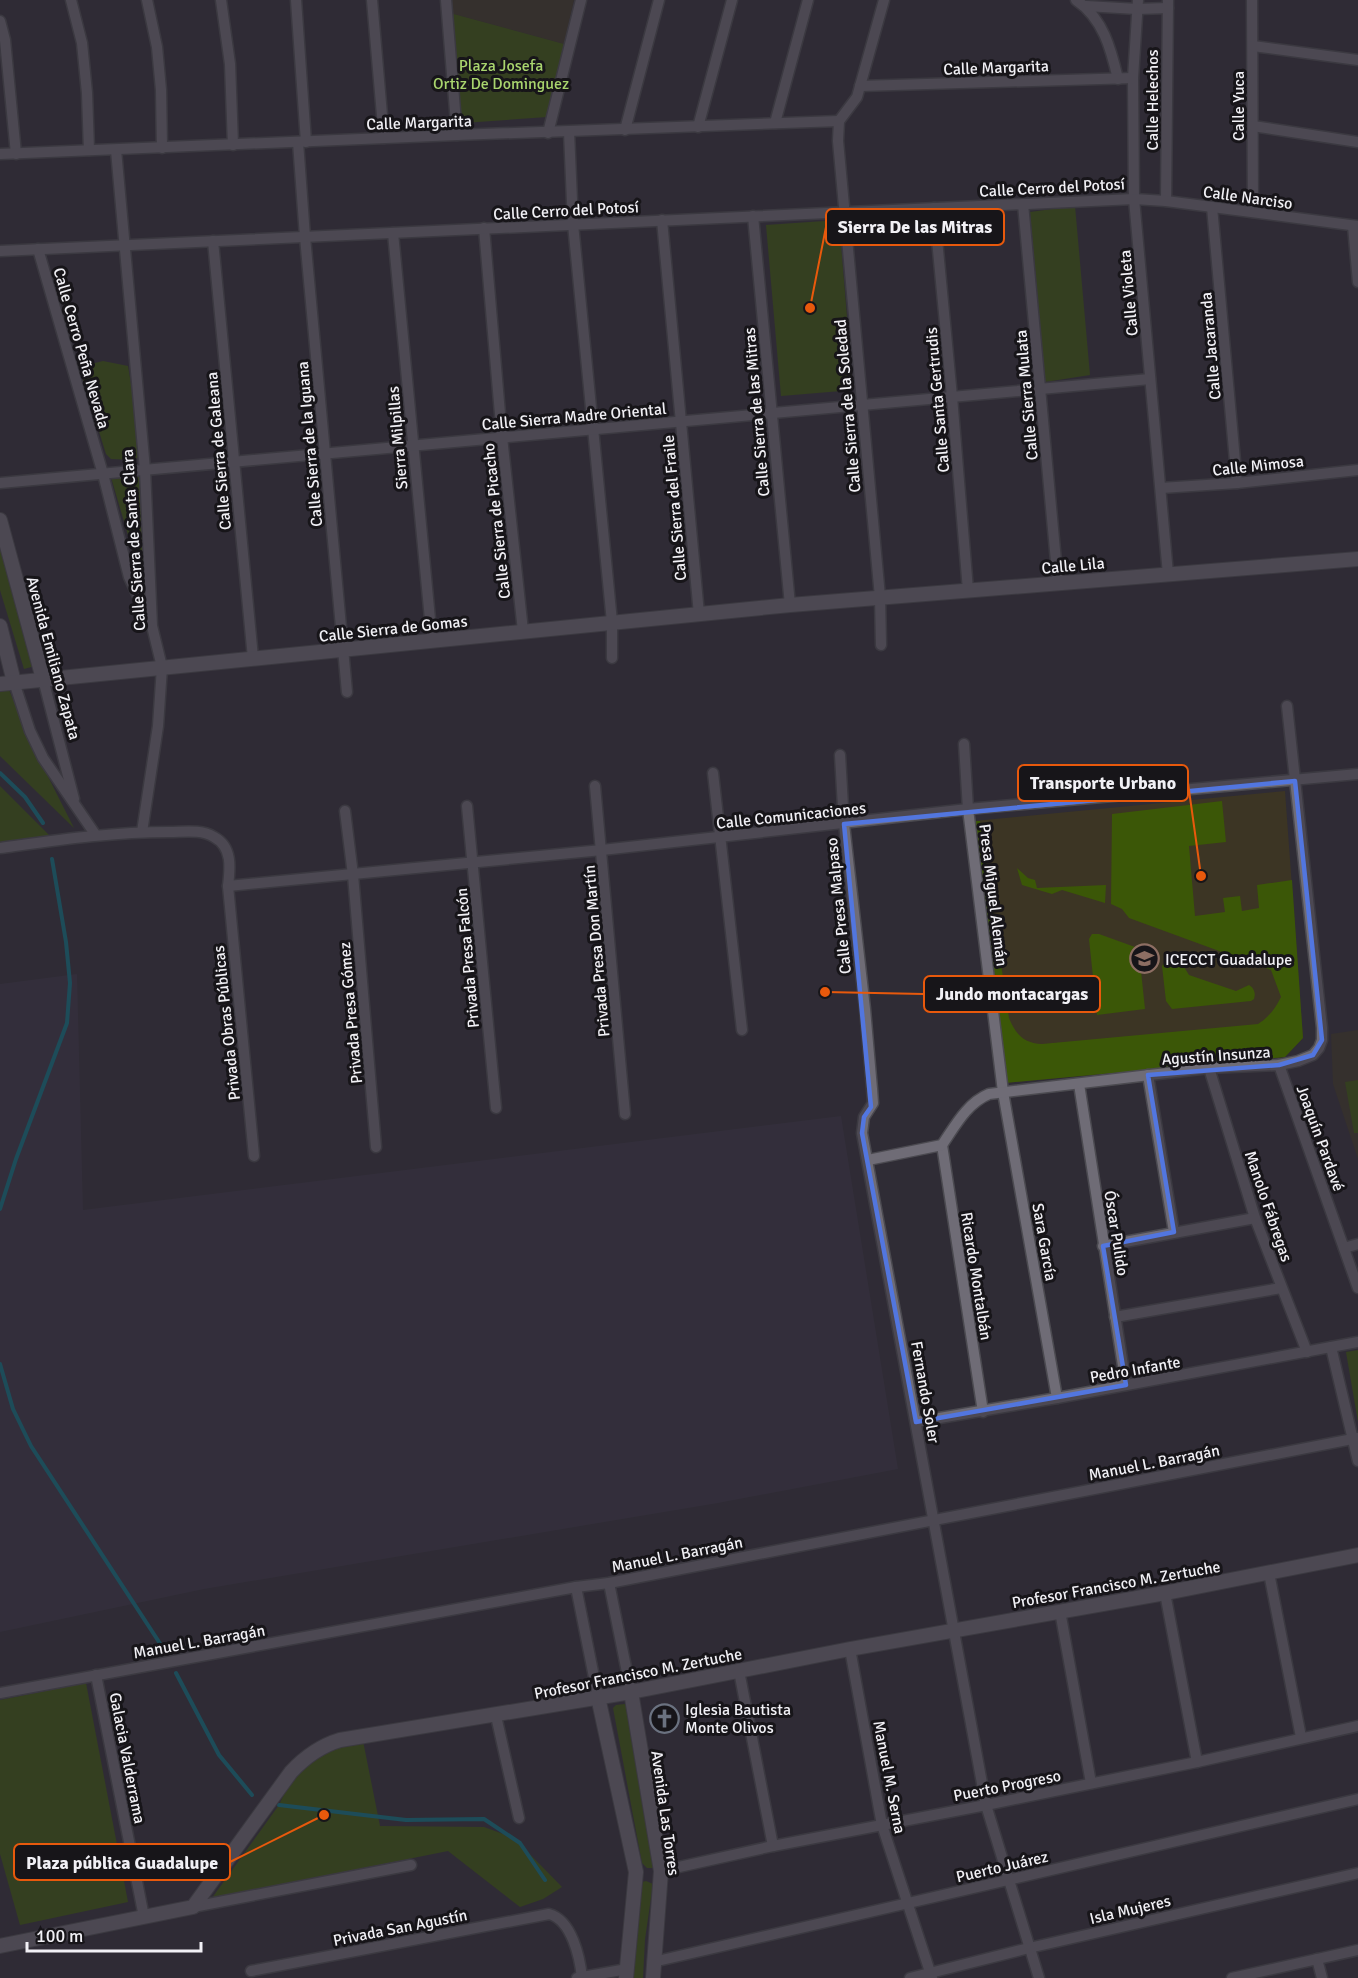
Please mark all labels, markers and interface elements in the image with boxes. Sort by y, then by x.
street label: Calle Helechos [1143,49,1163,151]
park label: Plaza Josefa Ortiz De Dominguez [433,56,569,94]
street label: Calle Margarita [943,56,1049,80]
street label: Calle Yuca [1229,71,1249,141]
street label: Calle Margarita [366,111,472,135]
street label: Calle Cerro del Potosí [979,174,1126,202]
street label: Calle Narciso [1202,182,1294,214]
street label: Calle Cerro del Potosí [493,197,640,225]
callout: Sierra De las Mitras [826,209,1004,245]
text: Sierra De las Mitras [838,216,992,238]
street label: Calle Violeta [1115,249,1143,337]
street label: Calle Cerro Peña Nevada [48,265,114,431]
street label: Calle Jacaranda [1196,291,1226,401]
street label: Calle Sierra de la Soledad [830,318,866,493]
street label: Calle Sierra de las Mitras [740,326,774,497]
street label: Calle Santa Gertrudis [922,326,954,473]
street label: Calle Sierra Mulata [1011,329,1043,461]
street label: Calle Sierra de la Iguana [293,360,327,527]
street label: Calle Sierra de Galeana [202,371,236,531]
street label: Sierra Milpillas [384,385,412,490]
street label: Calle Sierra Madre Oriental [481,399,668,435]
street label: Calle Sierra del Fraile [659,434,691,582]
street label: Calle Sierra de Picacho [479,442,515,600]
street label: Calle Sierra de Santa Clara [118,448,150,631]
street label: Calle Mimosa [1211,451,1305,481]
street label: Calle Lila [1041,553,1106,579]
street label: Avenida Emiliano Zapata [22,574,85,742]
street label: Calle Sierra de Gomas [318,611,468,647]
callout: Transporte Urbano [1018,765,1188,801]
text: Transporte Urbano [1030,772,1176,794]
street label: Calle Comunicaciones [715,798,867,834]
street label: Presa Miguel Alemán [974,823,1012,968]
street label: Calle Presa Malpaso [822,837,856,975]
street label: Privada Presa Don Martín [580,864,614,1038]
street label: Privada Presa Falcón [452,887,484,1029]
street label: Privada Presa Gómez [335,941,367,1085]
school or university icon: ICECCT Guadalupe [1128,943,1160,975]
street label: Privada Obras Públicas [209,944,245,1101]
place label: ICECCT Guadalupe [1165,950,1292,970]
callout: Jundo montacargas [924,976,1100,1012]
text: Jundo montacargas [936,983,1088,1005]
street label: Agustín Insunza [1161,1042,1271,1070]
street label: Joaquín Pardavé [1292,1083,1348,1194]
street label: Manolo Fábregas [1240,1148,1296,1264]
street label: Óscar Pulido [1099,1189,1133,1277]
street label: Sara García [1027,1202,1061,1283]
street label: Ricardo Montalbán [956,1211,996,1342]
street label: Fernando Soler [906,1340,944,1445]
street label: Pedro Infante [1088,1352,1182,1388]
street label: Manuel L. Barragán [1087,1440,1222,1486]
street label: Manuel L. Barragán [610,1532,745,1578]
street label: Profesor Francisco M. Zertuche [1010,1557,1222,1613]
street label: Manuel L. Barragán [132,1621,267,1663]
street label: Profesor Francisco M. Zertuche [532,1644,744,1704]
street label: Galacia Valderrama [104,1691,150,1825]
place label: Iglesia Bautista Monte Olivos [685,1700,791,1738]
church icon: Iglesia Bautista Monte Olivos [648,1702,680,1734]
street label: Manuel M. Serna [868,1719,910,1836]
street label: Avenida Las Torres [646,1749,684,1877]
street label: Puerto Progreso [952,1766,1063,1806]
callout: Plaza pública Guadalupe [14,1844,230,1880]
street label: Puerto Juárez [954,1847,1050,1887]
text: Plaza pública Guadalupe [26,1852,218,1874]
street label: Isla Mujeres [1088,1891,1173,1929]
street label: Privada San Agustín [331,1905,469,1951]
scale bar [27,1915,201,1953]
text: 100 m [36,1925,83,1947]

